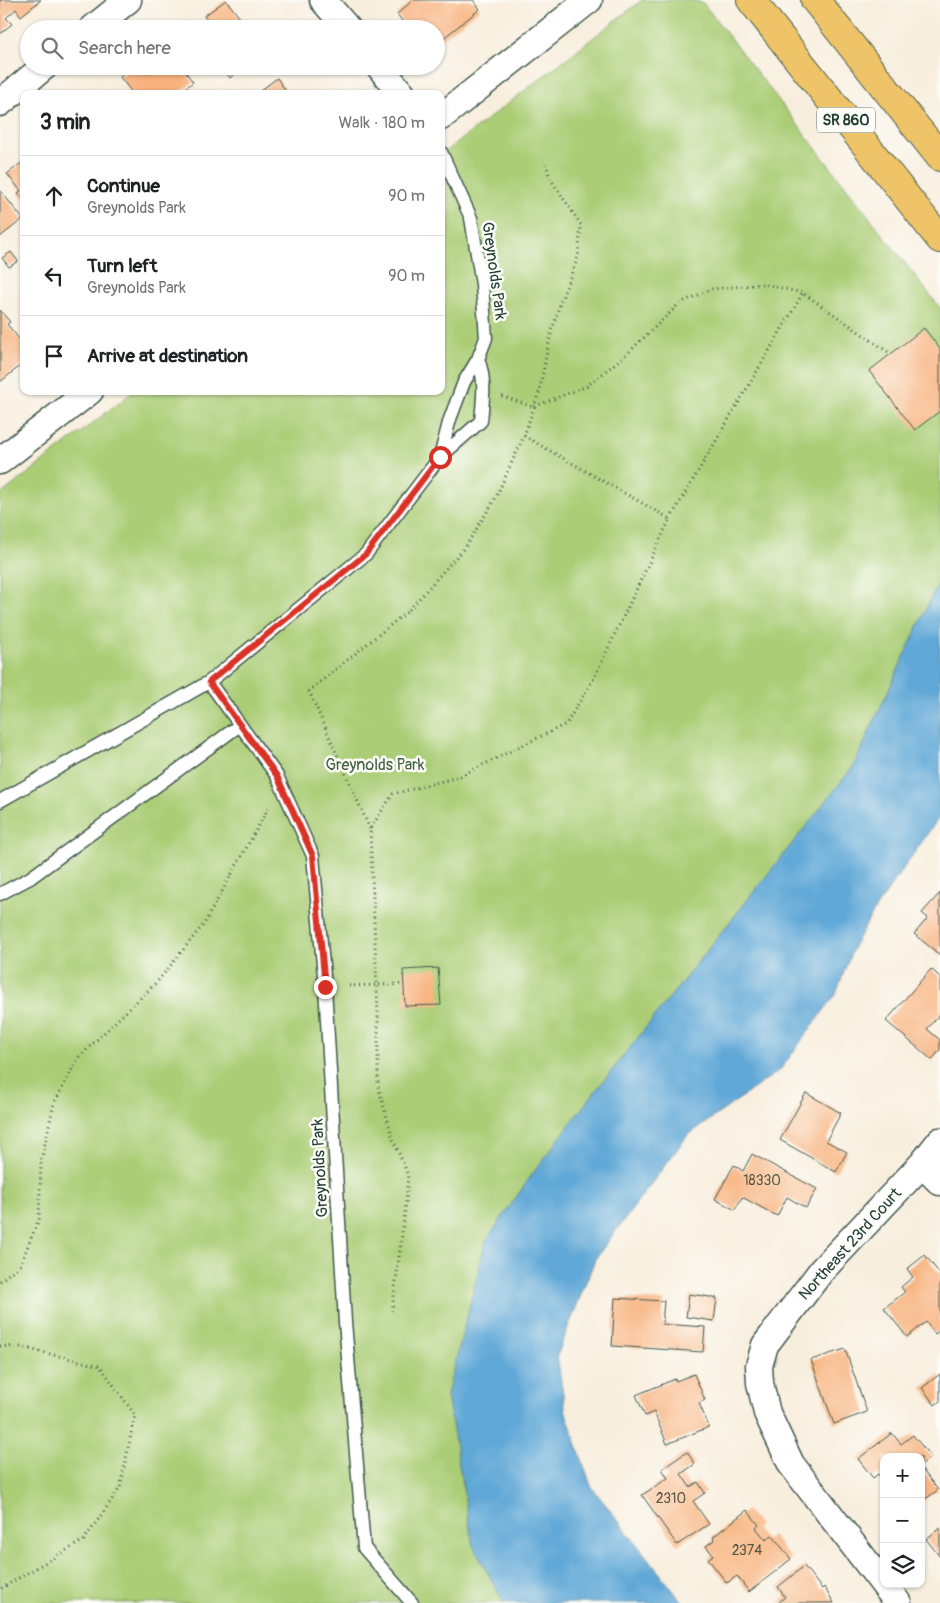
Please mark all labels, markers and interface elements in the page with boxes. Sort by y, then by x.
search box [20,20,445,75]
icon: search [38,34,66,62]
text: Search here [78,36,171,60]
road number: SR 860 [817,108,875,132]
text: 3 min [40,109,90,136]
text: Walk · 180 m [338,113,425,133]
text: Continue [87,174,160,198]
icon: ahead [40,182,68,210]
text: 90 m [388,186,425,206]
text: Greynolds Park [87,198,186,218]
street label: Greynolds Park [477,221,511,322]
text: Turn left [87,254,157,278]
icon: left [40,262,68,290]
text: 90 m [388,266,425,286]
text: Greynolds Park [87,278,186,298]
icon: arrive [40,342,68,370]
text: Arrive at destination [87,344,248,368]
route start [429,446,452,469]
park label: Greynolds Park [326,755,425,775]
route end [314,976,337,999]
street label: Greynolds Park [307,1118,333,1218]
house number: 18330 [743,1172,781,1189]
street label: Northeast 23rd Court [794,1183,906,1304]
map controls [880,1453,925,1588]
button: + [880,1453,925,1498]
house number: 2310 [656,1490,686,1507]
button: − [880,1498,925,1543]
house number: 2374 [732,1542,762,1559]
button: layers [880,1543,925,1588]

